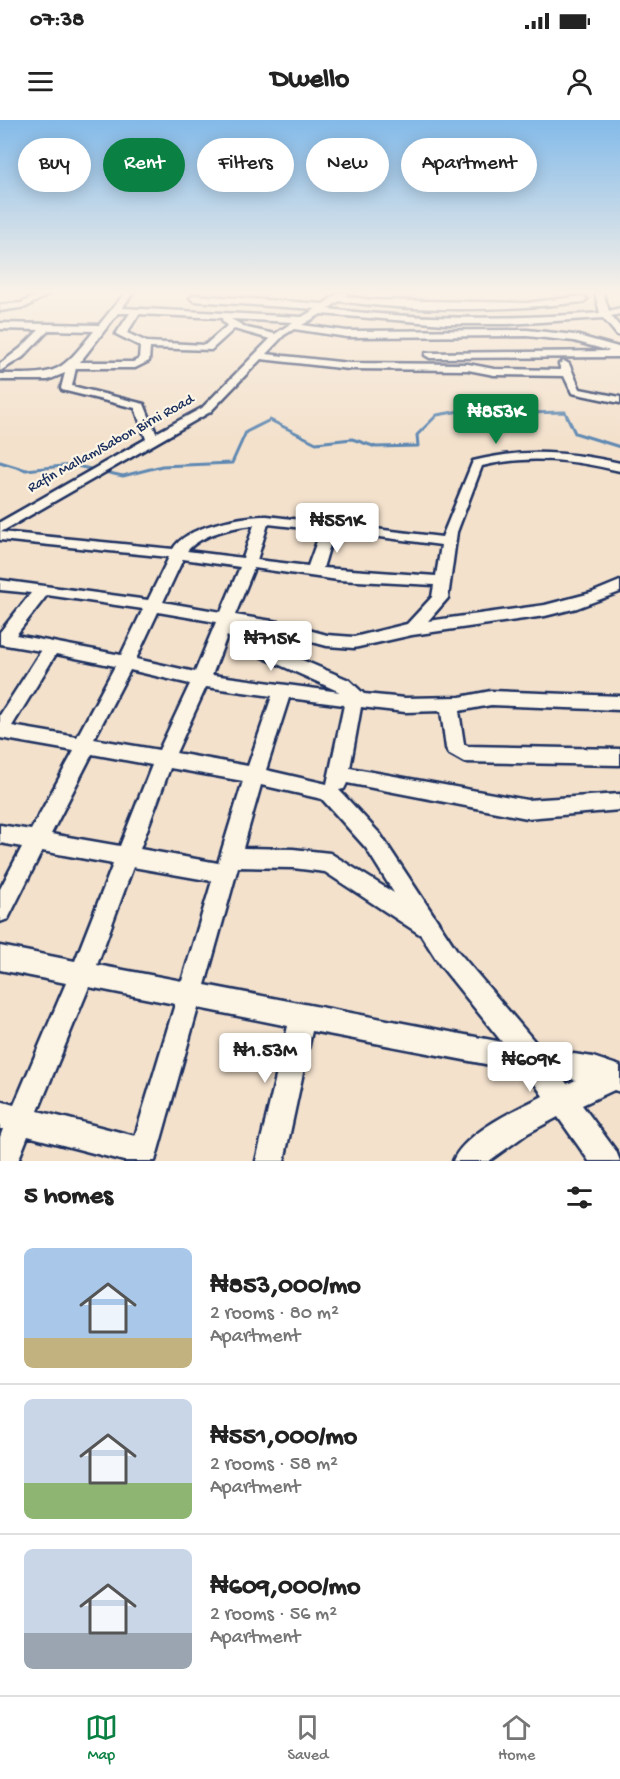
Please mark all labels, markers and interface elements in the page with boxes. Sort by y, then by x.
text: 07:38 [30,8,84,34]
icon: menu [24,65,57,98]
text: Dwello [271,65,349,97]
icon: person [563,65,596,98]
chip: Buy [18,138,91,192]
chip: Rent [103,138,185,192]
chip: Filters [197,138,294,192]
chip: New [306,138,389,192]
chip: Apartment [401,138,537,192]
street label: Rafin Mallam/Sabon Birni Road [25,390,198,497]
pin: ₦853K [454,394,538,445]
text: ₦853K [467,402,525,425]
pin: ₦551K [295,503,379,554]
text: ₦551K [310,511,364,534]
pin: ₦715K [229,621,313,672]
text: ₦715K [244,629,298,652]
pin: ₦1.53M [216,1033,314,1084]
text: ₦1.53M [233,1041,297,1064]
pin: ₦609K [488,1042,572,1093]
text: ₦609K [502,1050,558,1073]
icon: filters [563,1181,596,1214]
text: 5 homes [24,1182,113,1213]
icon: home [72,1272,144,1344]
text: ₦853,000/mo [210,1272,361,1303]
text: 2 rooms · 80 m² [210,1303,339,1326]
text: Apartment [210,1326,300,1349]
icon: home [72,1423,144,1495]
text: ₦551,000/mo [210,1423,357,1454]
text: 2 rooms · 58 m² [210,1454,338,1477]
text: Apartment [210,1477,300,1500]
icon: home [72,1573,144,1645]
text: ₦609,000/mo [210,1573,360,1604]
text: 2 rooms · 56 m² [210,1604,337,1627]
text: Apartment [210,1627,300,1650]
tab: Map [85,1711,118,1766]
tab: Saved [287,1711,328,1766]
tab: Home [498,1711,535,1766]

